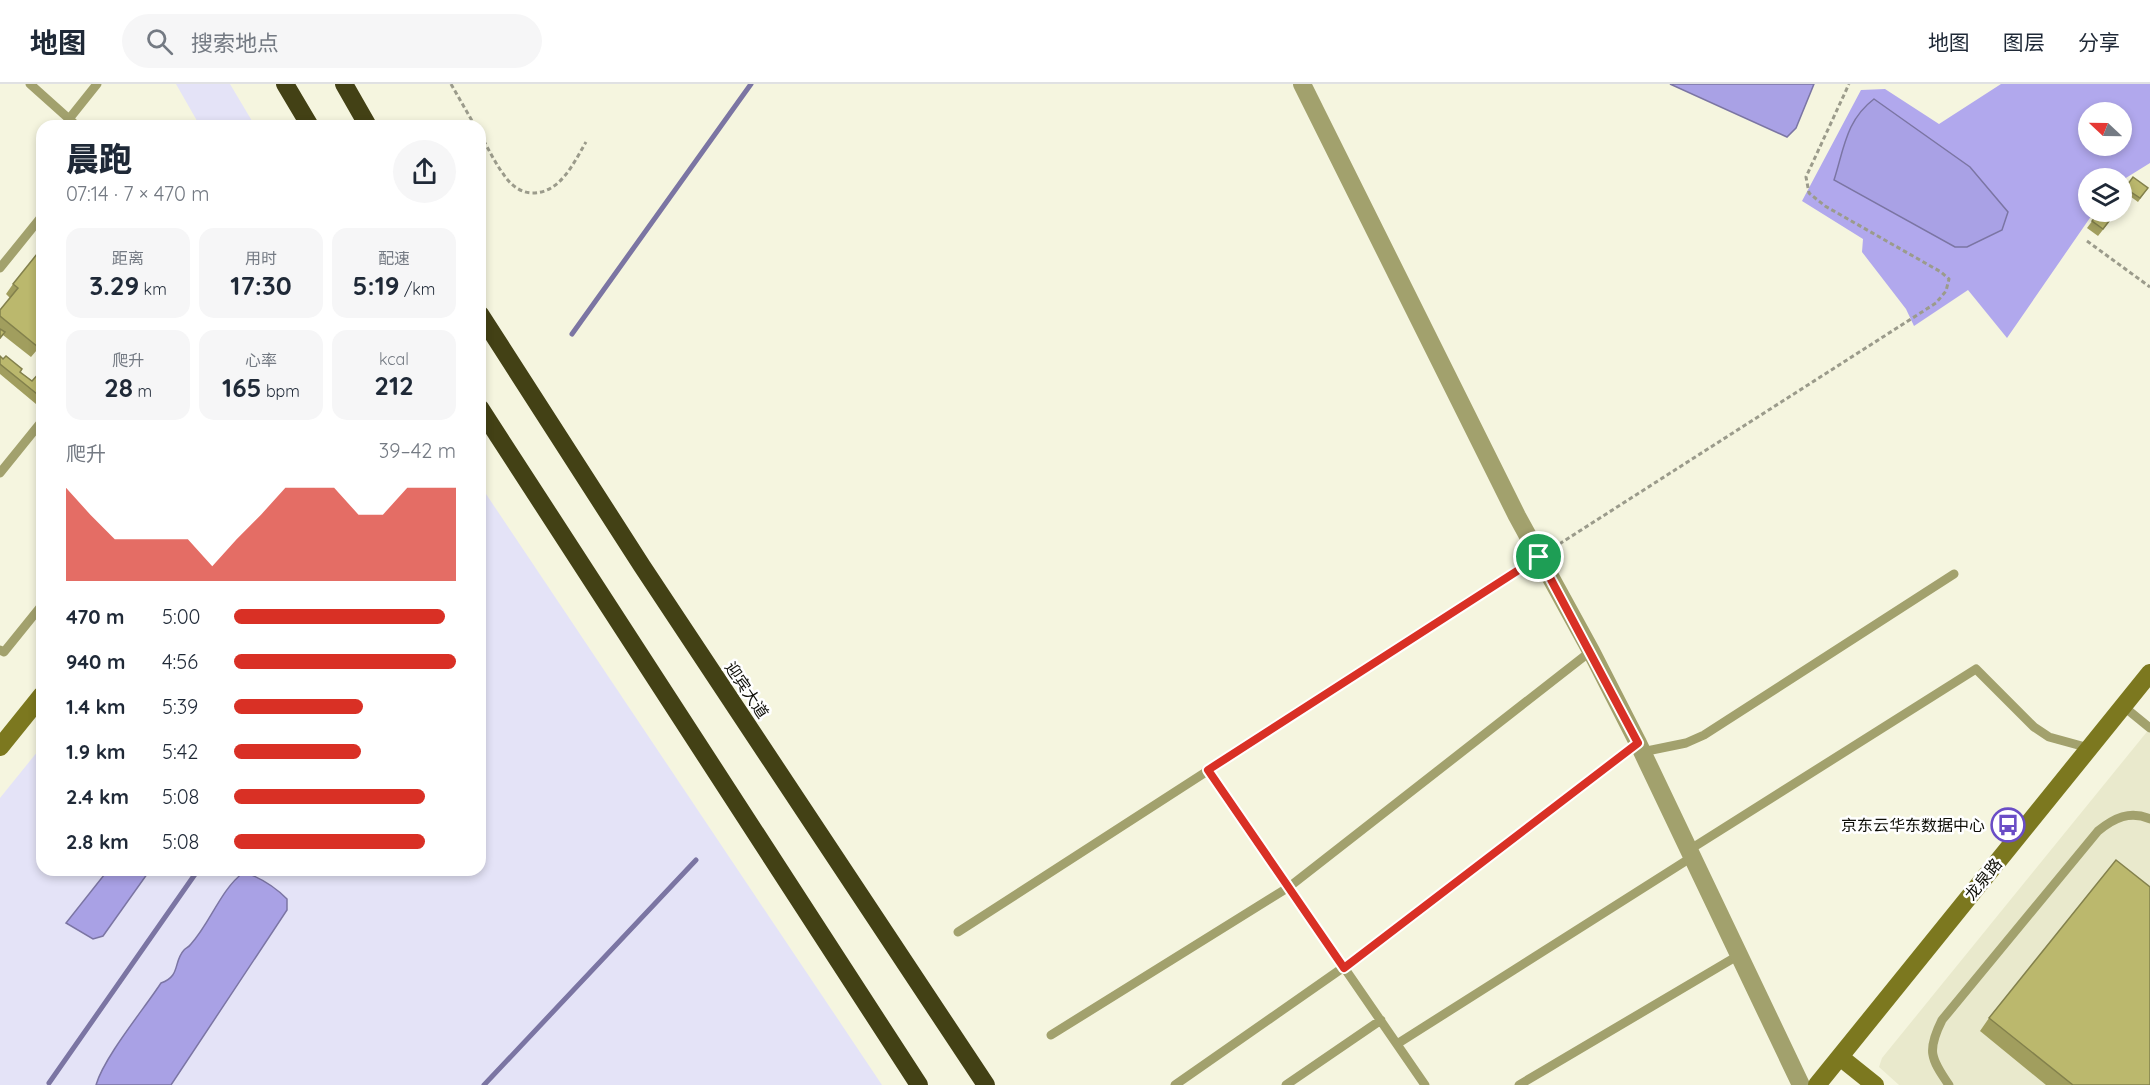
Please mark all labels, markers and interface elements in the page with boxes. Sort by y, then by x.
search box [122,14,542,68]
text: 地图 [30,25,86,60]
icon: search [143,25,176,58]
text: 搜索地点 [191,29,279,57]
text: 地图 [1928,29,1970,55]
text: 图层 [2003,29,2045,55]
text: 分享 [2078,29,2120,55]
north arrow [2078,102,2132,156]
map controls [2078,102,2132,222]
text: 晨跑 [66,138,132,179]
button: share [393,140,456,203]
button: layers [2078,168,2132,222]
text: 07:14 · 7 × 470 m [66,181,210,206]
text: 距离 [112,248,144,268]
text: 用时 [245,248,277,268]
text: 配速 [378,248,410,268]
text: 3.29 [89,269,139,302]
text: 17:30 [230,269,292,302]
text: 5:19 [353,269,400,302]
text: km [139,279,167,299]
text: /km [400,279,435,299]
text: kcal [379,349,409,369]
text: 爬升 [112,350,144,370]
text: 心率 [245,350,277,370]
text: 212 [374,369,414,402]
text: 28 [104,371,133,404]
text: 165 [222,371,262,404]
text: m [133,381,152,401]
text: bpm [262,381,300,401]
text: 39–42 m [379,438,456,463]
text: 爬升 [66,441,106,466]
pin [1513,531,1564,582]
icon: arrive [1522,540,1555,573]
text: 470 m [66,604,124,629]
text: 5:00 [162,604,200,629]
text: 940 m [66,649,125,674]
text: 4:56 [162,649,198,674]
street label: 迎宾大道 [721,658,773,722]
text: 1.4 km [66,694,125,719]
text: 5:39 [162,694,198,719]
text: 1.9 km [66,739,126,764]
text: 5:42 [162,739,198,764]
text: 2.4 km [66,784,129,809]
text: 5:08 [162,784,199,809]
bus stop icon: 京东云华东数据中心 [1990,807,2026,843]
place label: 京东云华东数据中心 [1841,815,1985,835]
text: 2.8 km [66,829,129,854]
text: 5:08 [162,829,199,854]
street label: 龙泉路 [1960,854,2006,904]

